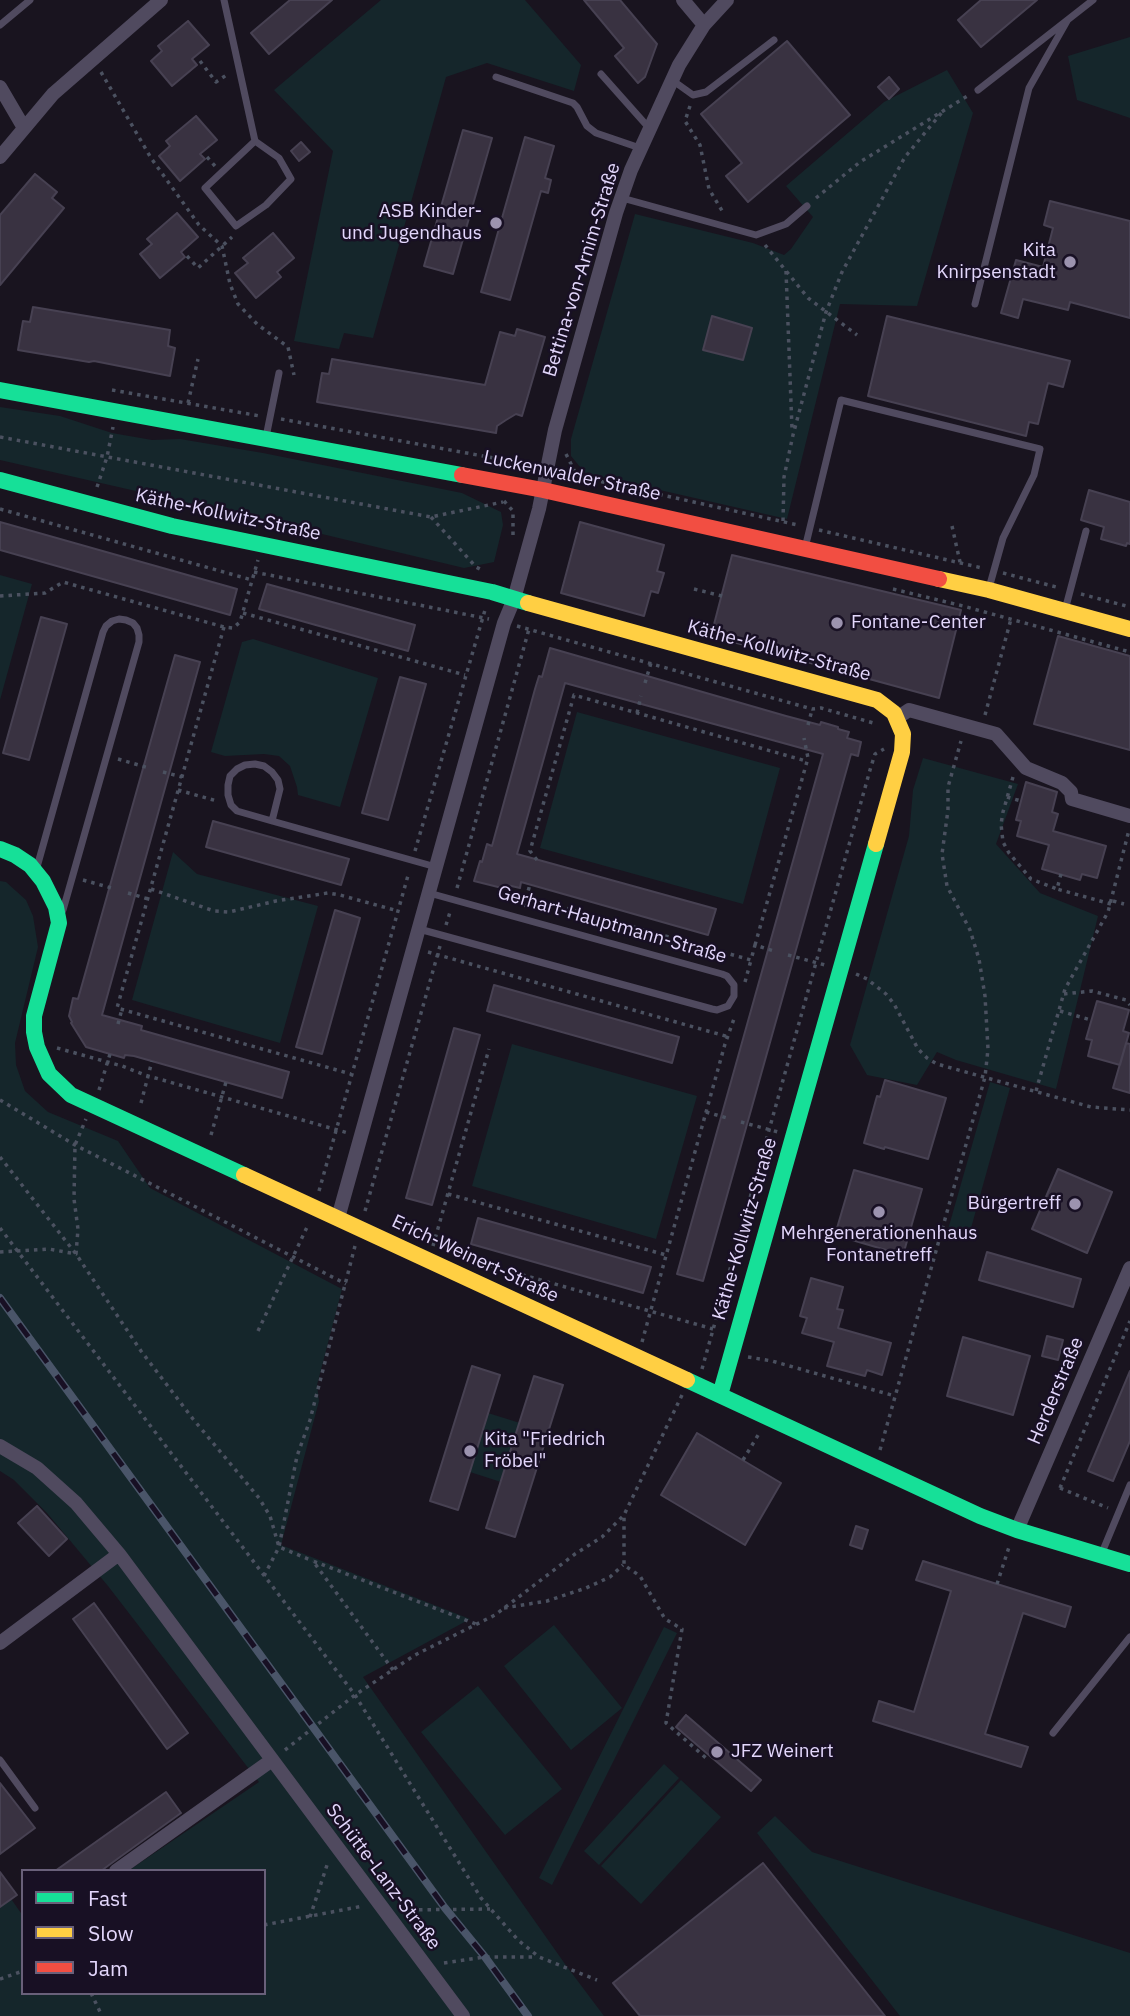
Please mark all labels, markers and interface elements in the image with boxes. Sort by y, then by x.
street label: Bettina-von-Arnim-Straße [539,160,625,380]
place label: ASB Kinder- und Jugendhaus [341,201,482,245]
marker: ASB Kinder- und Jugendhaus [488,215,504,231]
place label: Kita Knirpsenstadt [937,240,1056,284]
marker: Kita Knirpsenstadt [1062,254,1078,270]
street label: Luckenwalder Straße [481,446,663,506]
street label: Käthe-Kollwitz-Straße [133,484,323,546]
place label: Fontane-Center [851,612,986,634]
marker: Fontane-Center [829,615,845,631]
street label: Käthe-Kollwitz-Straße [685,616,873,686]
street label: Gerhart-Hauptmann-Straße [495,881,729,969]
street label: Käthe-Kollwitz-Straße [708,1135,782,1323]
place label: Bürgertreff [968,1193,1061,1215]
marker: Bürgertreff [1067,1196,1083,1212]
marker: Mehrgenerationenhaus Fontanetreff [871,1204,887,1220]
street label: Erich-Weinert-Straße [388,1210,562,1308]
place label: Mehrgenerationenhaus Fontanetreff [781,1223,977,1267]
street label: Herderstraße [1023,1334,1089,1448]
place label: Kita "Friedrich Fröbel" [484,1429,606,1473]
marker: Kita "Friedrich Fröbel" [462,1443,478,1459]
place label: JFZ Weinert [731,1741,834,1763]
marker: JFZ Weinert [709,1744,725,1760]
street label: Schütte-Lanz-Straße [321,1800,445,1954]
legend [21,1869,266,1995]
text: Fast [88,1884,128,1912]
text: Slow [88,1919,134,1947]
text: Jam [88,1954,128,1982]

